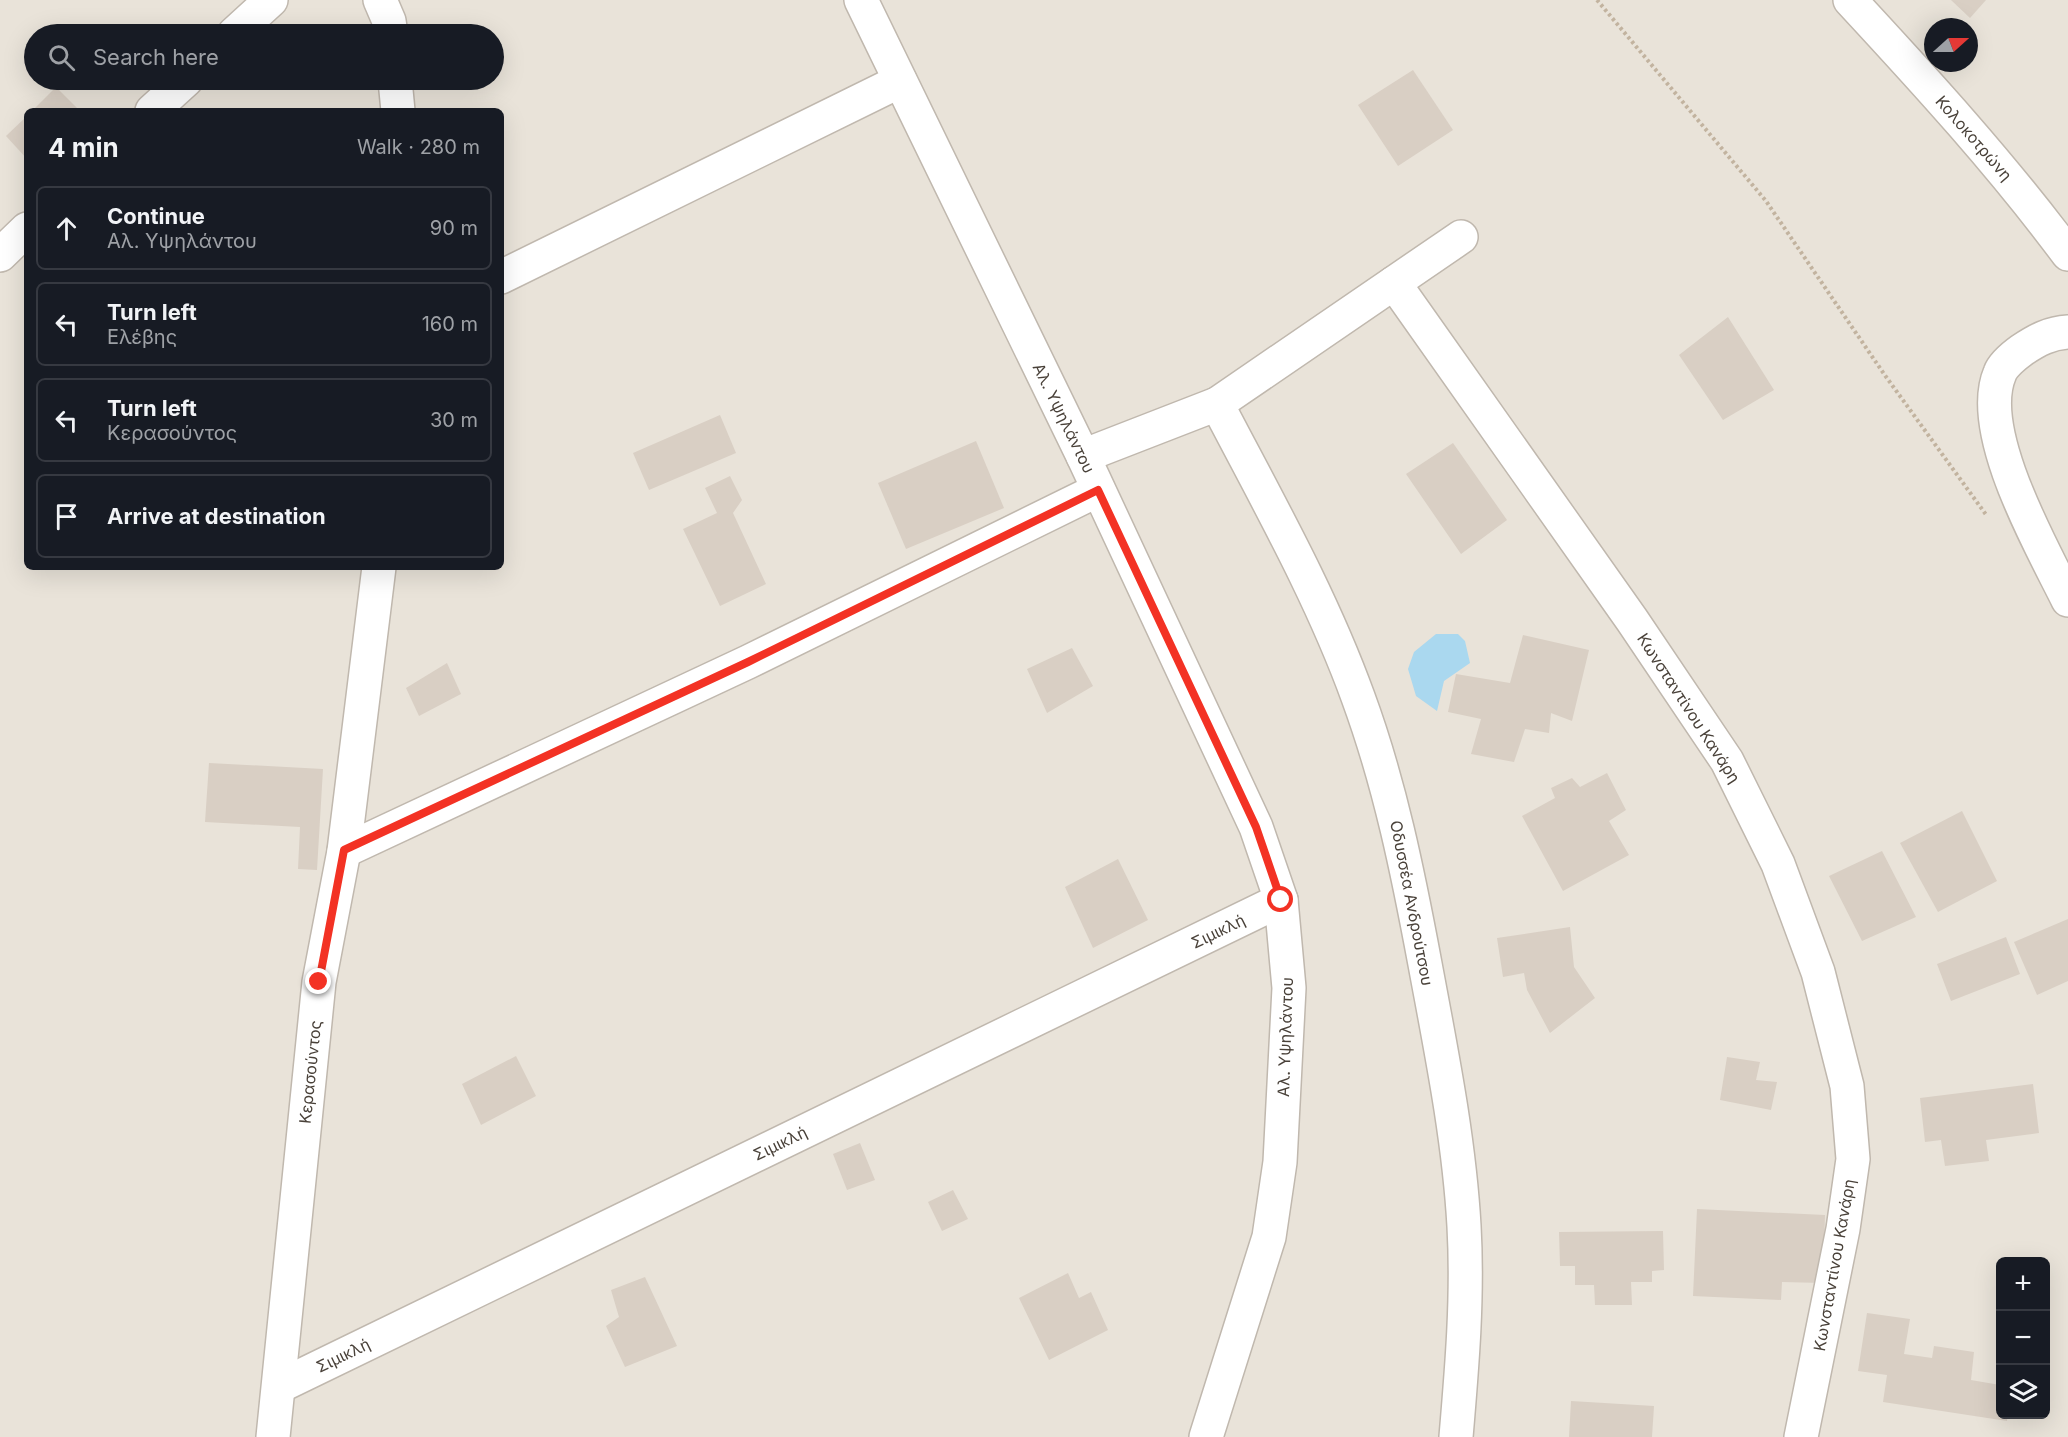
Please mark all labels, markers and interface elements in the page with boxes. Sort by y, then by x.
north arrow [1924,18,1978,72]
search box [24,24,504,90]
icon: search [45,41,78,74]
text: Search here [93,44,219,70]
street label: Κολοκοτρώνη [1931,91,2017,185]
text: 4 min [48,132,119,163]
text: Walk · 280 m [357,135,480,159]
text: Continue [107,203,205,229]
icon: ahead [50,212,83,245]
text: 90 m [430,216,478,240]
text: Αλ. Υψηλάντου [107,229,257,253]
text: Turn left [107,299,197,325]
icon: left [50,308,83,341]
text: 160 m [422,312,478,336]
text: Ελέβης [107,325,177,349]
street label: Αλ. Υψηλάντου [1029,360,1099,476]
text: Turn left [107,395,197,421]
icon: left [50,404,83,437]
text: 30 m [430,408,478,432]
text: Κερασούντος [107,421,237,445]
icon: arrive [50,500,83,533]
text: Arrive at destination [107,503,326,529]
street label: Κωνσταντίνου Κανάρη [1633,629,1745,787]
street label: Οδυσσέα Ανδρούτσου [1386,819,1438,987]
route start [1267,886,1293,912]
street label: Σιμικλή [1188,909,1248,953]
route end [305,968,331,994]
street label: Αλ. Υψηλάντου [1273,977,1297,1097]
street label: Κερασούντος [295,1019,325,1125]
street label: Σιμικλή [750,1121,810,1165]
street label: Κωνσταντίνου Κανάρη [1809,1177,1859,1353]
map controls [1996,1257,2050,1419]
button: + [1996,1257,2050,1311]
button: − [1996,1311,2050,1365]
street label: Σιμικλή [313,1333,373,1377]
button: layers [1996,1365,2050,1419]

